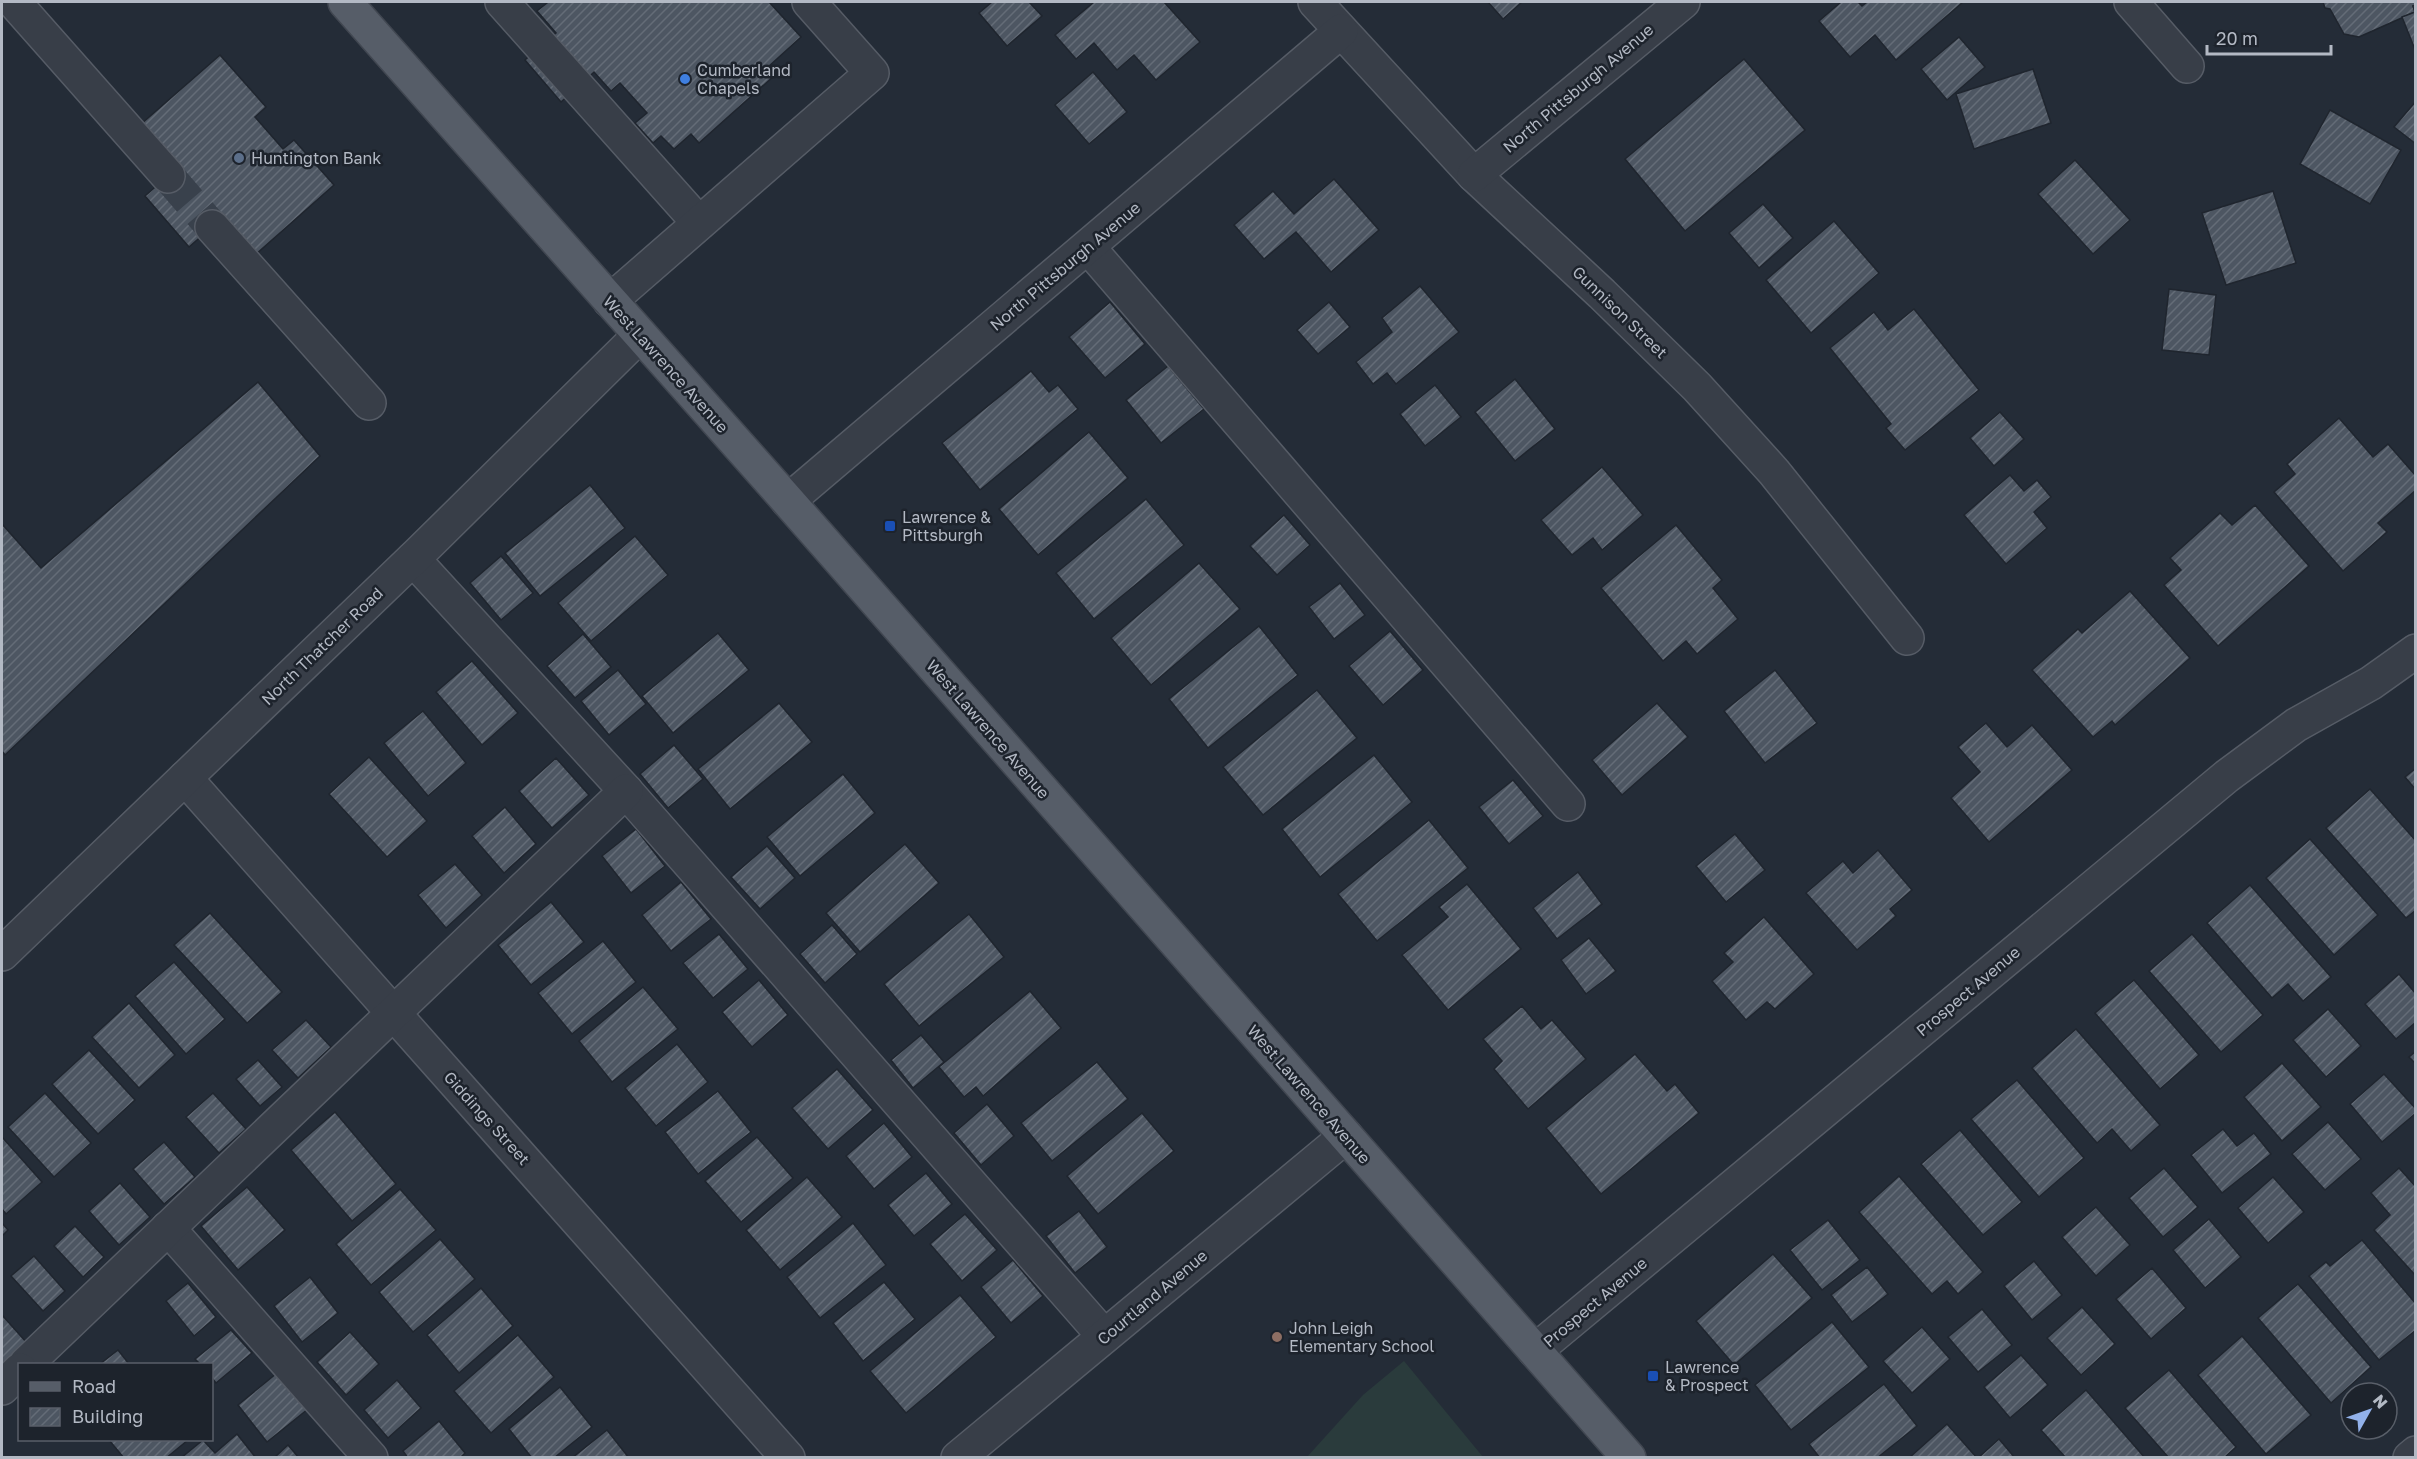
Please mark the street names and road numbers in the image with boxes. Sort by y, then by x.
street label: North Pittsburgh Avenue [1499,19,1657,157]
street label: North Pittsburgh Avenue [986,197,1144,335]
street label: Gunnison Street [1568,262,1672,362]
street label: West Lawrence Avenue [599,291,733,437]
street label: North Thatcher Road [257,583,387,709]
street label: West Lawrence Avenue [922,655,1054,803]
street label: Prospect Avenue [1912,942,2024,1040]
street label: West Lawrence Avenue [1243,1020,1375,1168]
street label: Giddings Street [440,1067,534,1169]
street label: Courtland Avenue [1093,1245,1211,1349]
street label: Prospect Avenue [1539,1253,1651,1351]

